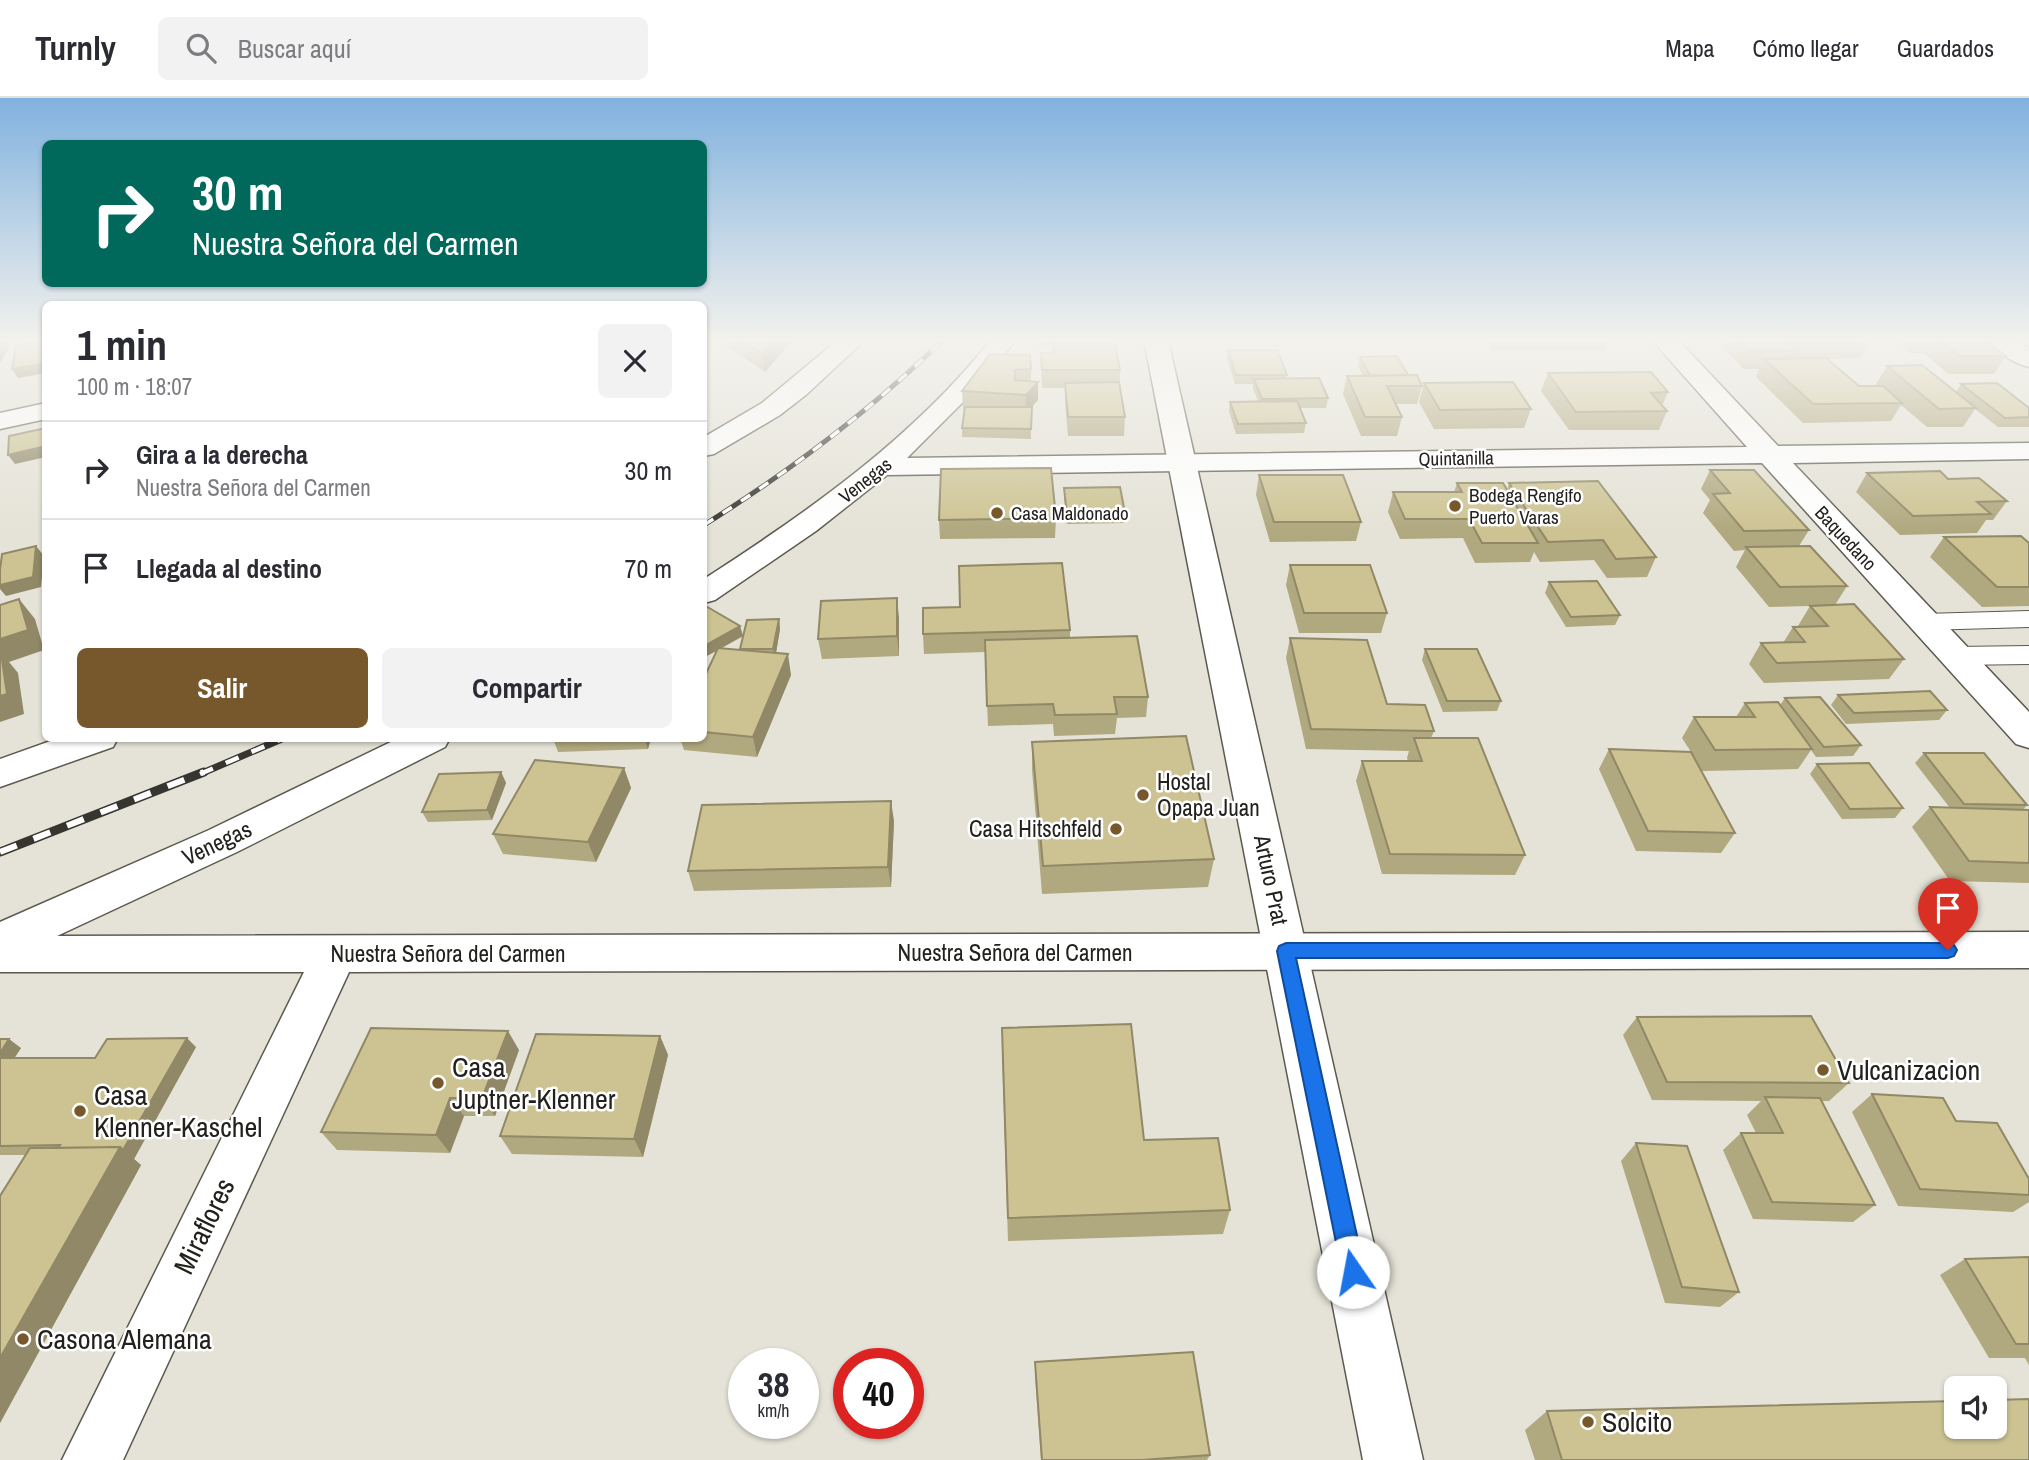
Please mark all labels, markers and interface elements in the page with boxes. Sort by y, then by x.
search box [158,17,648,80]
text: Turnly [35,26,116,70]
icon: search [182,29,220,67]
text: Buscar aquí [238,31,352,66]
text: Mapa [1665,32,1715,64]
text: Cómo llegar [1753,32,1859,64]
text: Guardados [1897,32,1994,64]
text: 30 m [192,159,284,225]
icon: right [77,168,168,259]
text: Nuestra Señora del Carmen [192,222,519,265]
text: 1 min [77,317,167,373]
button: close [598,324,672,398]
text: 100 m · 18:07 [77,371,192,402]
text: Gira a la derecha [136,437,308,472]
street label: Quintanilla [1418,444,1494,472]
icon: right [77,451,115,489]
street label: Venegas [833,451,897,509]
text: 30 m [625,453,672,488]
text: Nuestra Señora del Carmen [136,472,371,503]
place label: Bodega Rengifo Puerto Varas [1469,482,1582,530]
marker: Bodega Rengifo Puerto Varas [1447,498,1463,514]
place label: Casa Maldonado [1011,500,1129,526]
street label: Baquedano [1809,500,1883,576]
marker: Casa Maldonado [989,505,1005,521]
icon: arrive [77,549,115,587]
text: Llegada al destino [136,551,322,586]
text: 70 m [625,551,672,586]
button: Salir [77,648,368,728]
button: Compartir [382,648,672,728]
place label: Hostal Opapa Juan [1157,766,1260,823]
marker: Hostal Opapa Juan [1135,787,1151,803]
street label: Venegas [177,813,257,872]
place label: Casa Hitschfeld [969,813,1102,844]
marker: Casa Hitschfeld [1108,821,1124,837]
street label: Arturo Prat [1247,831,1296,928]
pin [1918,878,1978,950]
icon: arrive [1929,889,1967,927]
street label: Nuestra Señora del Carmen [898,937,1132,968]
street label: Nuestra Señora del Carmen [331,938,565,969]
place label: Casa Juptner-Klenner [452,1048,616,1118]
place label: Vulcanizacion [1837,1051,1980,1089]
marker: Vulcanizacion [1815,1062,1831,1078]
marker: Casa Juptner-Klenner [430,1075,446,1091]
place label: Casa Klenner-Kaschel [94,1076,262,1146]
marker: Casa Klenner-Kaschel [72,1103,88,1119]
street label: Miraflores [165,1172,243,1280]
position arrow [1316,1235,1390,1309]
place label: Casona Alemana [37,1320,212,1358]
marker: Casona Alemana [15,1331,31,1347]
speed limit sign: 40 [833,1348,924,1439]
text: 38 [758,1361,789,1408]
map controls [1944,1376,2007,1439]
button: sound [1944,1376,2007,1439]
text: km/h [758,1398,790,1423]
place label: Solcito [1602,1403,1672,1441]
marker: Solcito [1580,1414,1596,1430]

